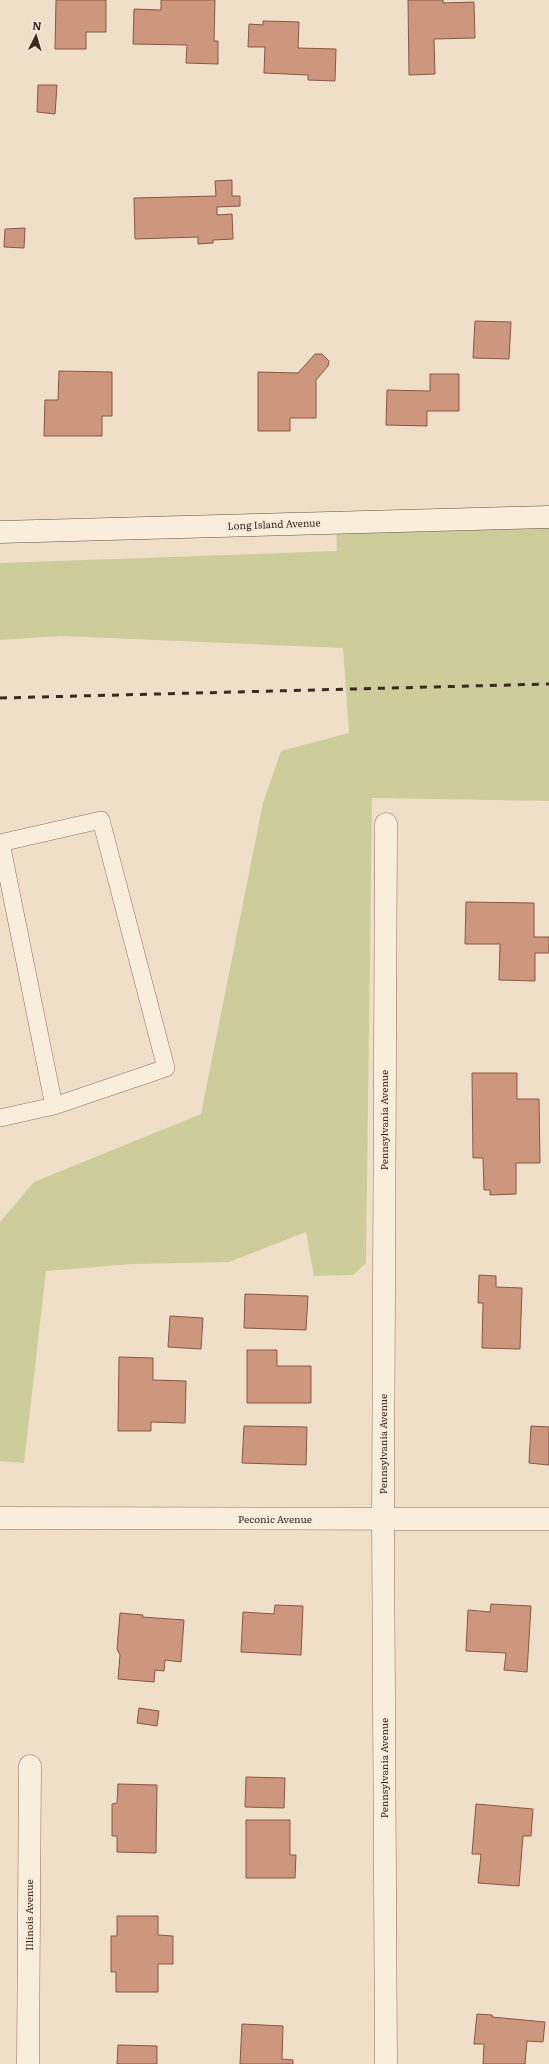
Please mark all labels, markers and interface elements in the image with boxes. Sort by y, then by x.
north arrow [16,16,56,56]
text: N [32,17,42,33]
street label: Long Island Avenue [227,514,321,533]
street label: Pennsylvania Avenue [376,1070,391,1170]
street label: Pennsylvania Avenue [375,1394,390,1494]
street label: Peconic Avenue [238,1511,312,1526]
street label: Pennsylvania Avenue [376,1718,391,1818]
street label: Illinois Avenue [21,1879,36,1951]

